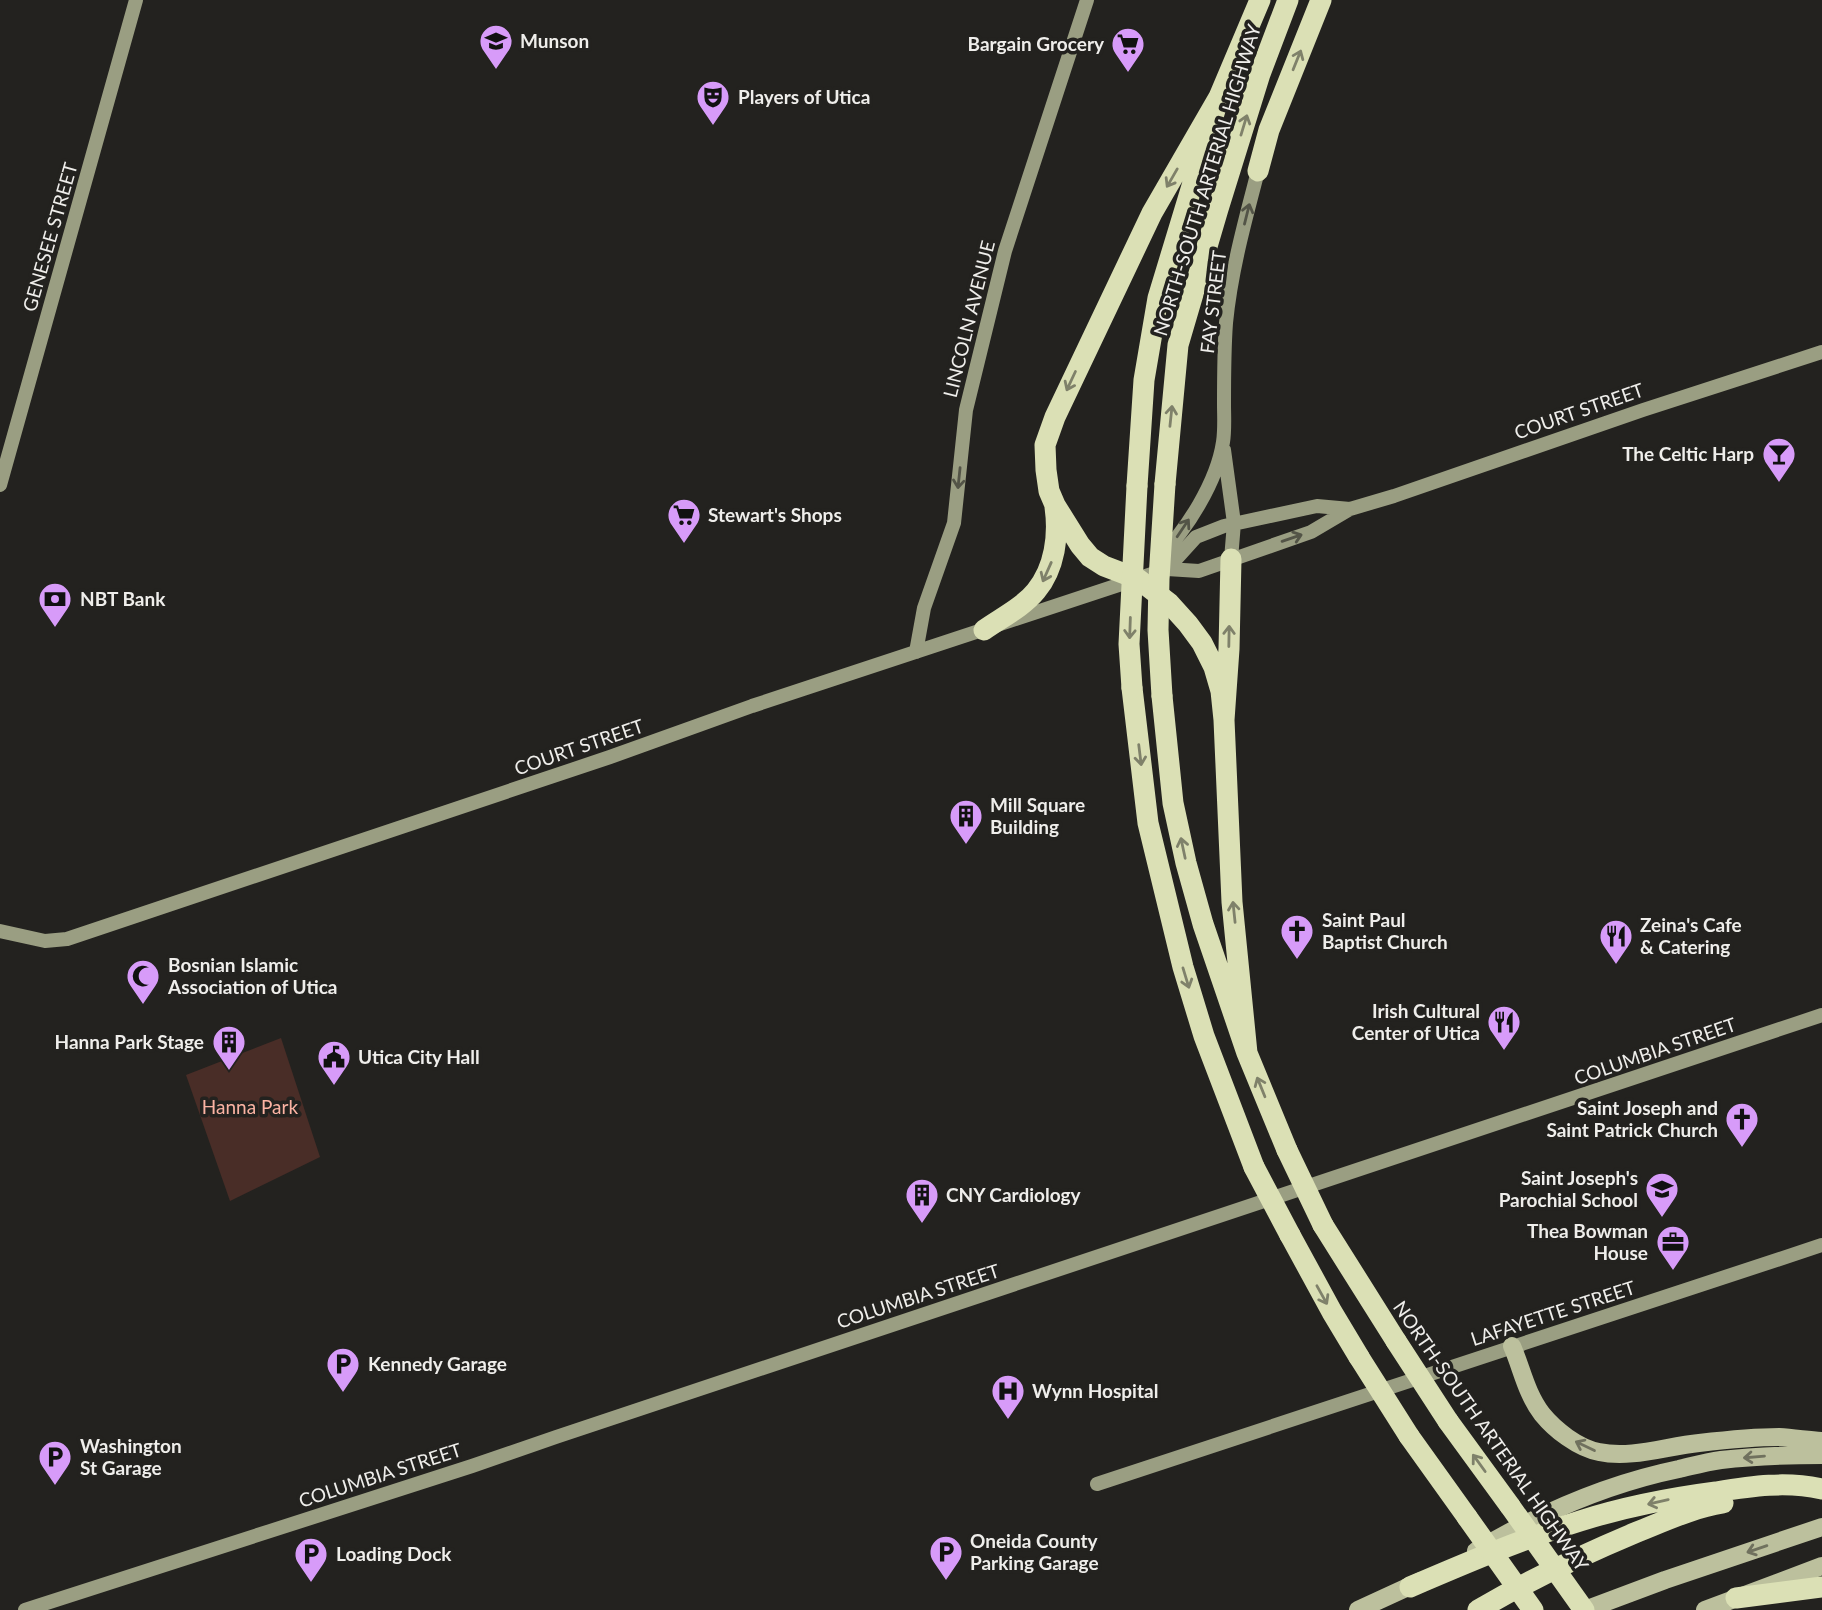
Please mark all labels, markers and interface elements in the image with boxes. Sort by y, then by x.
street label: NORTH-SOUTH ARTERIAL HIGHWAY [1148,21,1265,338]
school or university icon: Munson [477,22,515,71]
supermarket icon: Bargain Grocery [1109,25,1147,74]
place label: Munson [520,29,589,52]
place label: Bargain Grocery [968,32,1105,55]
one-way arrow [1291,50,1304,72]
theatre icon: Players of Utica [694,78,732,127]
place label: Players of Utica [738,85,870,108]
one-way arrow [1239,114,1252,136]
street label: GENESEE STREET [17,160,82,314]
one-way arrow [1165,167,1179,187]
one-way arrow [1241,203,1254,226]
street label: LINCOLN AVENUE [938,238,999,400]
street label: FAY STREET [1195,249,1230,355]
one-way arrow [1064,371,1077,392]
street label: COURT STREET [1511,378,1646,443]
one-way arrow [1165,405,1178,427]
bar icon: The Celtic Harp [1760,435,1798,484]
place label: The Celtic Harp [1622,442,1754,465]
one-way arrow [952,466,965,489]
supermarket icon: Stewart's Shops [665,496,703,545]
place label: Stewart's Shops [708,503,842,526]
one-way arrow [1176,518,1190,538]
one-way arrow [1281,531,1303,543]
one-way arrow [1040,560,1053,582]
bank icon: NBT Bank [36,580,74,629]
place label: NBT Bank [80,587,166,610]
one-way arrow [1123,616,1136,639]
one-way arrow [1222,625,1236,648]
street label: COURT STREET [511,714,646,779]
one-way arrow [1134,744,1147,766]
place label: Mill Square Building [990,793,1085,838]
building icon: Mill Square Building [947,797,985,846]
one-way arrow [1176,837,1190,860]
one-way arrow [1227,901,1240,924]
place label: Saint Paul Baptist Church [1322,908,1448,953]
church icon: Saint Paul Baptist Church [1278,912,1316,961]
place label: Zeina's Cafe & Catering [1640,913,1742,958]
restaurant icon: Zeina's Cafe & Catering [1597,917,1635,966]
place label: Bosnian Islamic Association of Utica [167,953,337,998]
mosque icon: Bosnian Islamic Association of Utica [124,957,162,1006]
one-way arrow [1181,967,1194,989]
place label: Irish Cultural Center of Utica [1352,999,1480,1044]
restaurant icon: Irish Cultural Center of Utica [1485,1003,1523,1052]
street label: COLUMBIA STREET [1571,1012,1739,1089]
building icon: Hanna Park Stage [210,1023,248,1072]
place label: Hanna Park Stage [55,1030,204,1053]
public building icon: Utica City Hall [315,1038,353,1087]
place label: Utica City Hall [358,1045,480,1068]
one-way arrow [1254,1077,1267,1098]
park label: Hanna Park [202,1095,298,1118]
place label: Saint Joseph and Saint Patrick Church [1546,1096,1718,1141]
church icon: Saint Joseph and Saint Patrick Church [1723,1100,1761,1149]
place label: Saint Joseph's Parochial School [1499,1166,1638,1211]
school or university icon: Saint Joseph's Parochial School [1643,1170,1681,1219]
building icon: CNY Cardiology [903,1176,941,1225]
place label: CNY Cardiology [946,1183,1082,1206]
place label: Thea Bowman House [1527,1219,1648,1264]
office icon: Thea Bowman House [1654,1223,1692,1272]
street label: COLUMBIA STREET [834,1258,1002,1333]
street label: LAFAYETTE STREET [1468,1275,1638,1350]
one-way arrow [1315,1285,1329,1305]
street label: NORTH-SOUTH ARTERIAL HIGHWAY [1389,1296,1594,1575]
parking icon: Kennedy Garage [324,1345,362,1394]
place label: Kennedy Garage [368,1352,507,1375]
hospital icon: Wynn Hospital [989,1372,1027,1421]
place label: Wynn Hospital [1032,1379,1158,1402]
place label: Washington St Garage [80,1434,182,1479]
street label: COLUMBIA STREET [296,1437,464,1512]
parking icon: Washington St Garage [36,1438,74,1487]
one-way arrow [1575,1439,1596,1453]
one-way arrow [1743,1451,1766,1464]
one-way arrow [1472,1454,1486,1473]
one-way arrow [1647,1496,1670,1509]
place label: Oneida County Parking Garage [970,1529,1099,1574]
parking icon: Oneida County Parking Garage [927,1533,965,1582]
parking icon: Loading Dock [292,1535,330,1584]
place label: Loading Dock [336,1542,452,1565]
one-way arrow [1747,1543,1769,1556]

